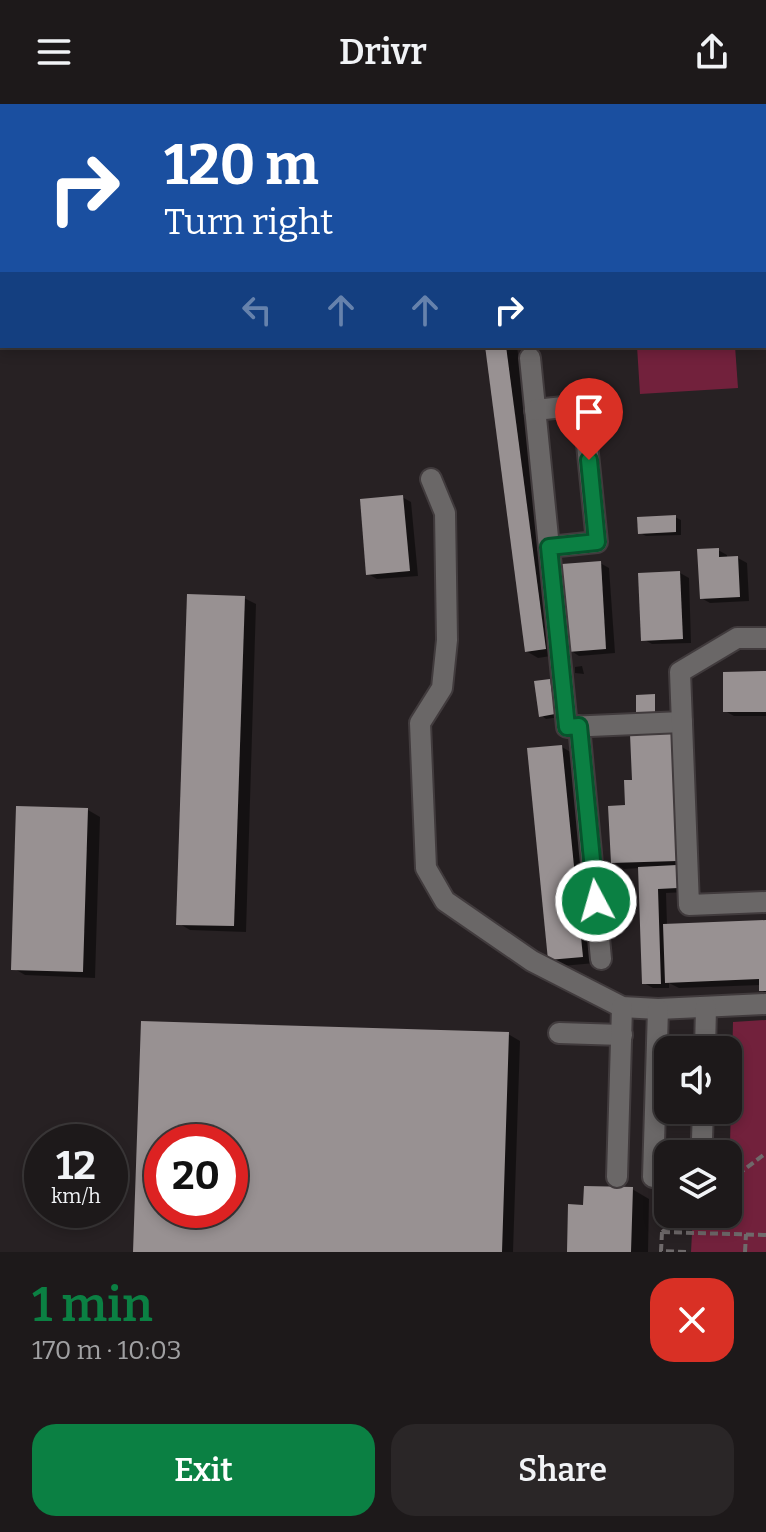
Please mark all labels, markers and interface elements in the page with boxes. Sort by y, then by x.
icon: menu [32,30,76,74]
text: Drivr [339,30,427,74]
icon: share [690,30,734,74]
text: 120 m [164,132,319,199]
icon: right [32,136,136,240]
text: Turn right [164,200,333,244]
icon: left [235,288,279,332]
icon: ahead [319,288,363,332]
icon: ahead [403,288,447,332]
icon: right [487,288,531,332]
pin [555,378,623,460]
icon: arrive [567,390,611,434]
position arrow [554,859,638,943]
map controls [654,1036,742,1228]
button: sound [654,1036,742,1124]
speed limit sign: 20 [144,1124,248,1228]
button: layers [654,1140,742,1228]
text: 12 [56,1142,96,1190]
text: km/h [51,1184,101,1208]
text: 1 min [32,1276,153,1334]
button: close [650,1278,734,1362]
text: 170 m · 10:03 [32,1335,182,1366]
button: Exit [32,1424,375,1516]
button: Share [391,1424,734,1516]

